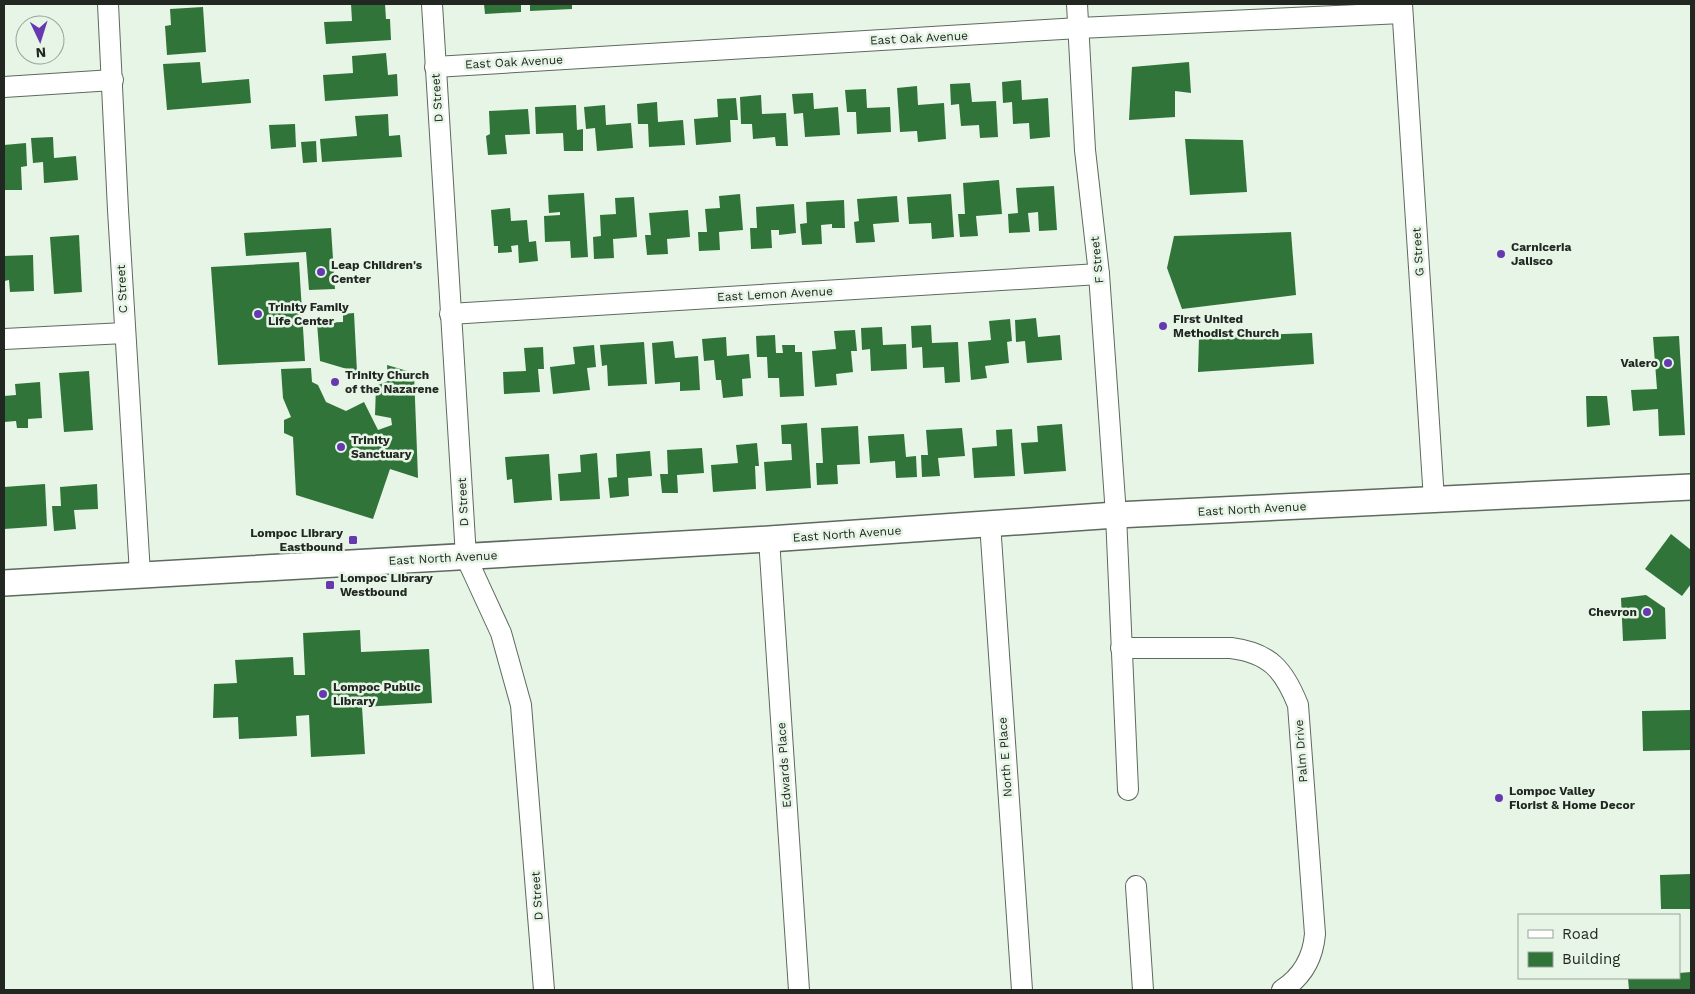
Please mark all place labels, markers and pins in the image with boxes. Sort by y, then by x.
place label: Carniceria Jalisco [1511,240,1572,268]
marker: Carniceria Jalisco [1495,248,1507,260]
place label: Leap Children's Center [331,258,423,286]
marker: Leap Children's Center [315,266,327,278]
place label: Trinity Family Life Center [268,300,349,328]
marker: Trinity Family Life Center [252,308,264,320]
place label: First United Methodist Church [1173,312,1279,340]
marker: First United Methodist Church [1157,320,1169,332]
place label: Valero [1620,356,1658,370]
marker: Valero [1662,357,1674,369]
place label: Trinity Church of the Nazarene [345,368,439,396]
marker: Trinity Church of the Nazarene [329,376,341,388]
place label: Trinity Sanctuary [351,433,412,461]
marker: Trinity Sanctuary [335,441,347,453]
place label: Lompoc Library Eastbound [250,526,343,554]
marker: Lompoc Library Eastbound [347,534,359,546]
place label: Lompoc Library Westbound [340,571,433,599]
marker: Lompoc Library Westbound [324,579,336,591]
place label: Chevron [1588,605,1637,619]
marker: Chevron [1641,606,1653,618]
place label: Lompoc Public Library [333,680,421,708]
marker: Lompoc Public Library [317,688,329,700]
place label: Lompoc Valley Florist & Home Decor [1509,784,1636,812]
marker: Lompoc Valley Florist & Home Decor [1493,792,1505,804]

